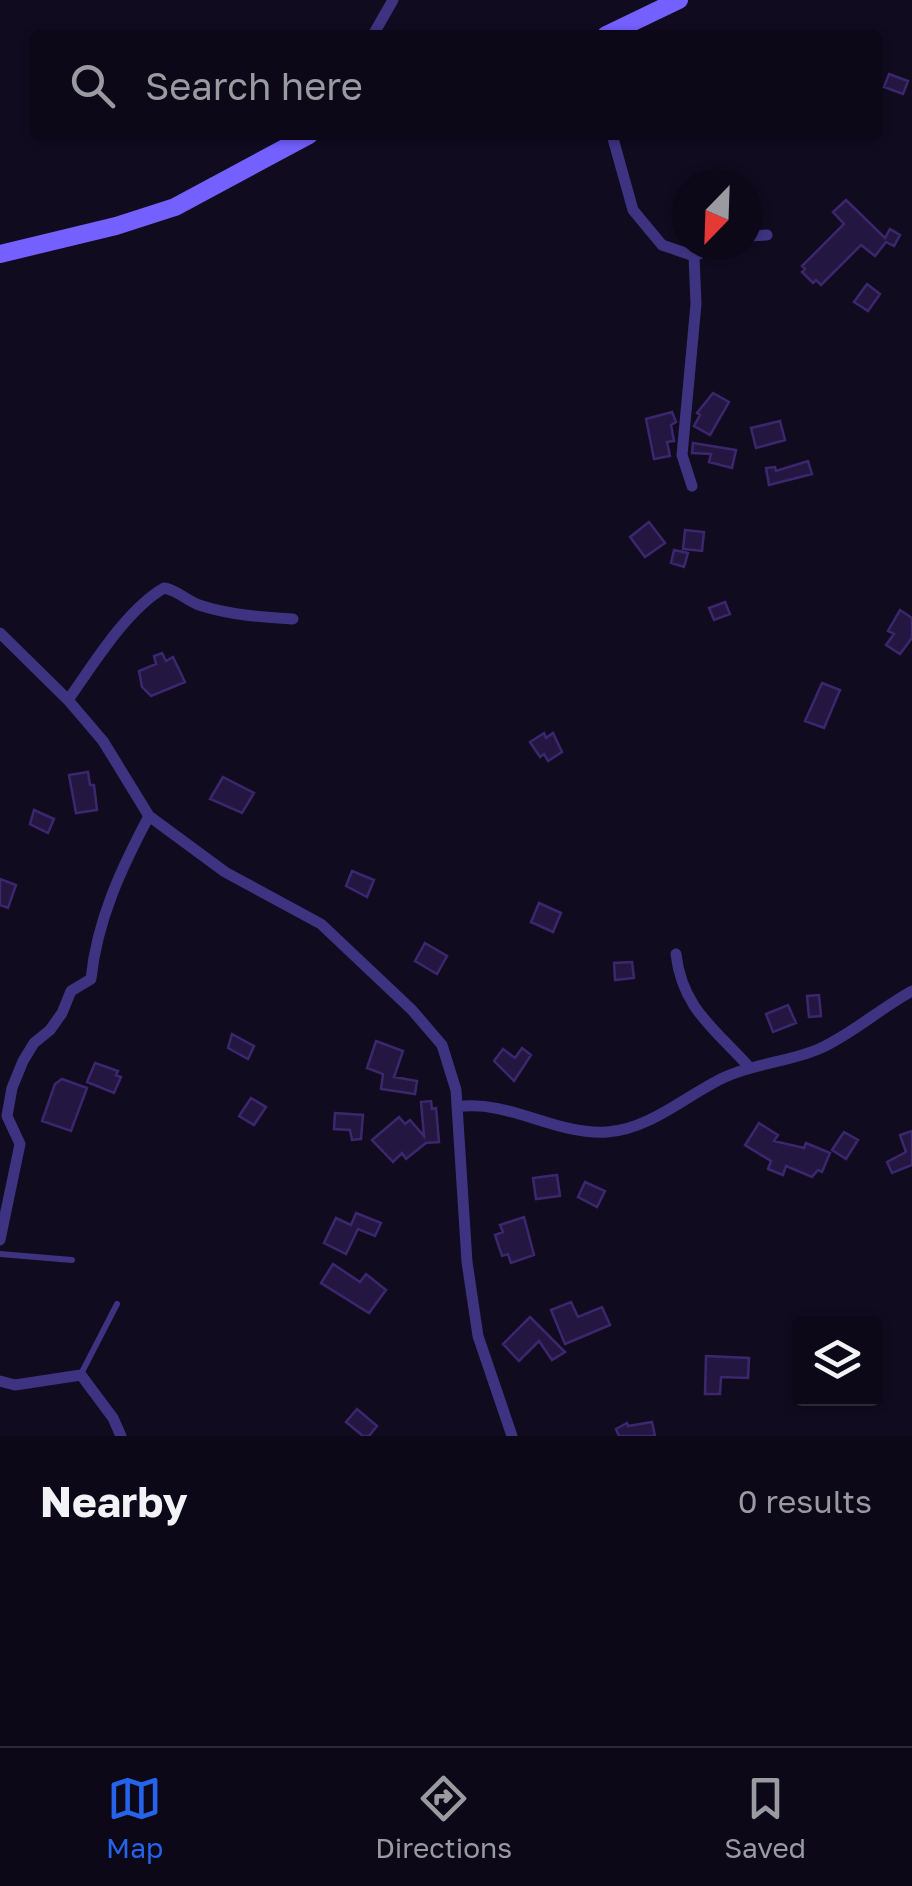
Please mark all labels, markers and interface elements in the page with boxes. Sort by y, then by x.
search box [30,30,882,140]
icon: search [65,58,120,113]
text: Search here [145,63,363,108]
north arrow [672,170,762,260]
map controls [792,1316,882,1406]
button: layers [792,1316,882,1406]
text: Nearby [40,1476,188,1526]
text: 0 results [738,1482,872,1520]
tab: Map [106,1771,163,1864]
tab: Directions [375,1771,512,1864]
tab: Saved [724,1771,806,1864]

